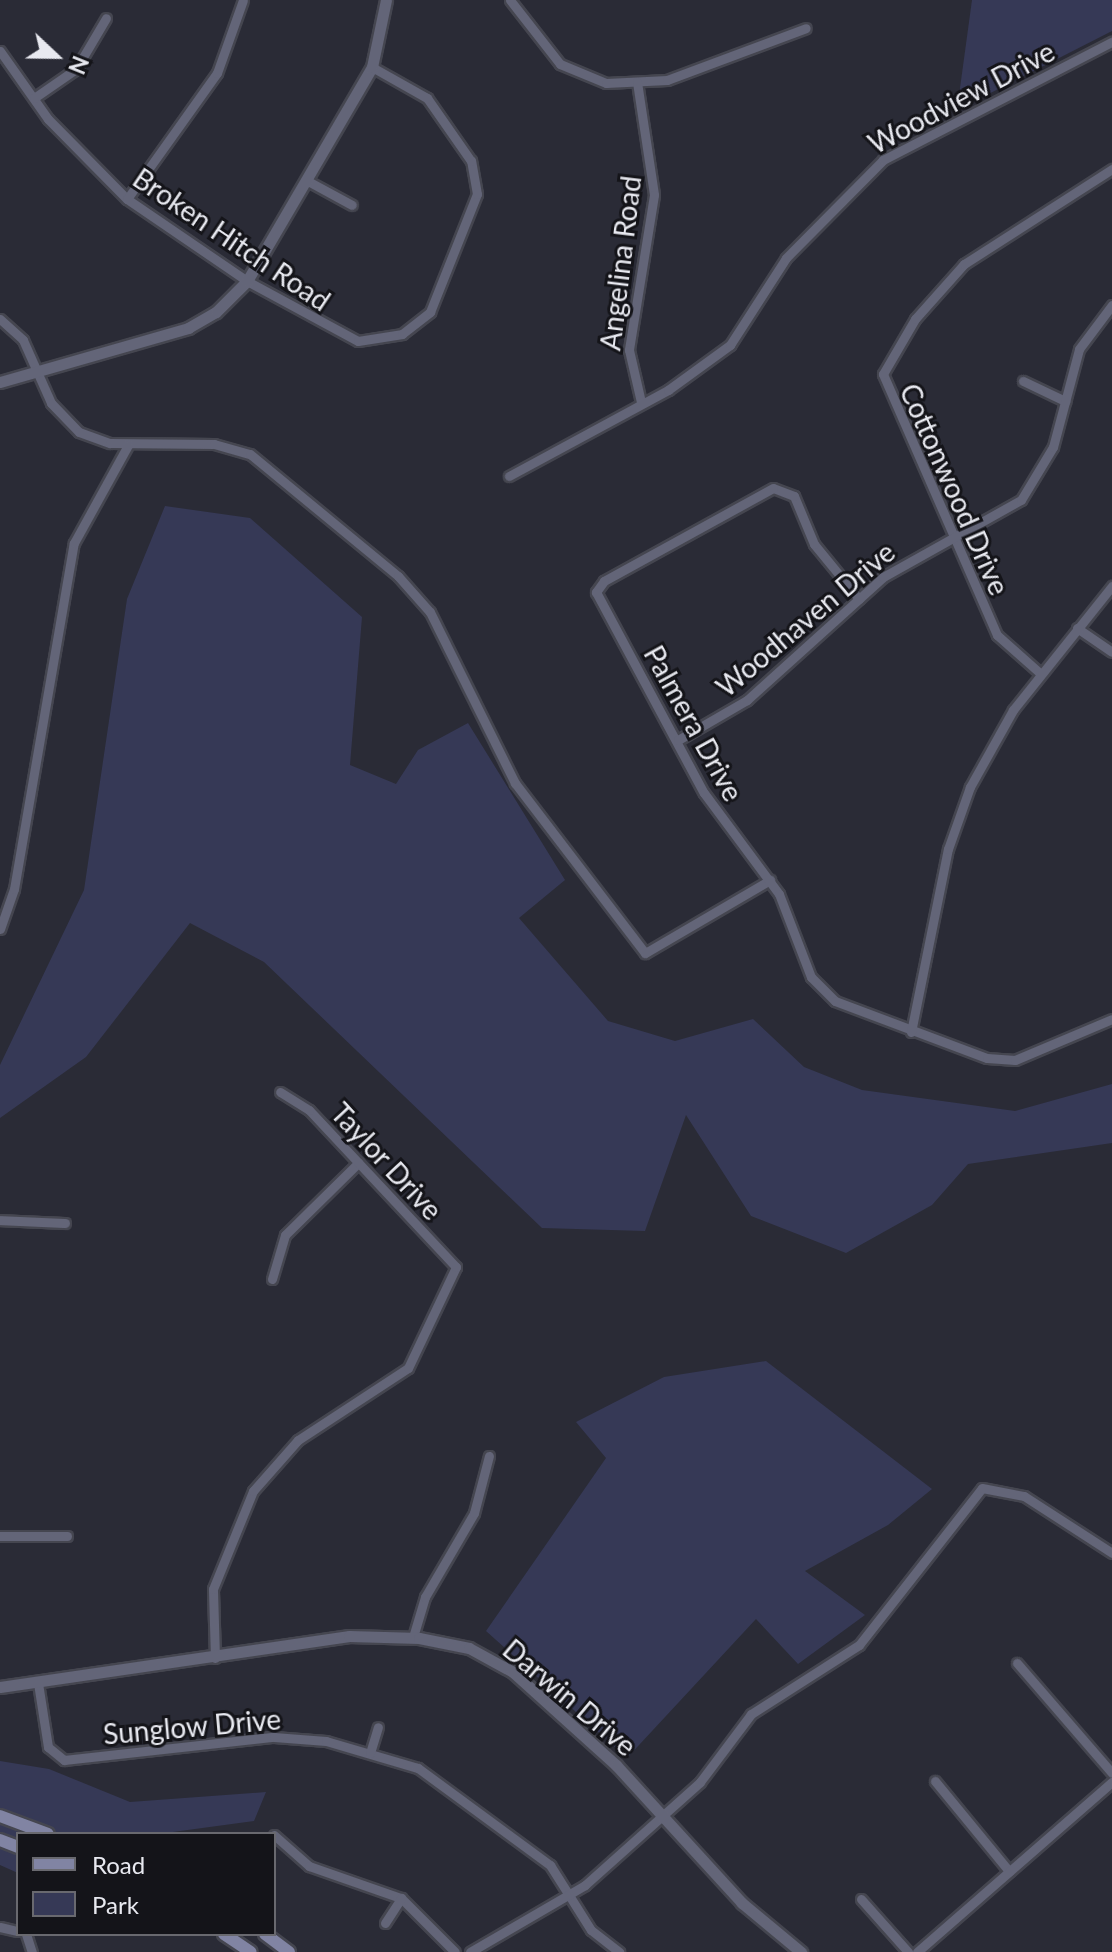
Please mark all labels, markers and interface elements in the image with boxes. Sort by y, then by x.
north arrow [16,16,96,96]
street label: Woodview Drive [862,34,1060,160]
text: N [63,52,94,78]
street label: Broken Hitch Road [127,161,337,317]
street label: Angelina Road [593,174,647,352]
street label: Cottonwood Drive [893,378,1017,600]
street label: Woodhaven Drive [709,535,901,703]
street label: Palmera Drive [637,639,751,807]
street label: Taylor Drive [324,1095,450,1227]
street label: Darwin Drive [497,1632,643,1762]
street label: Sunglow Drive [101,1701,283,1751]
legend [16,1832,276,1936]
text: Road [92,1850,145,1879]
text: Park [92,1890,139,1919]

